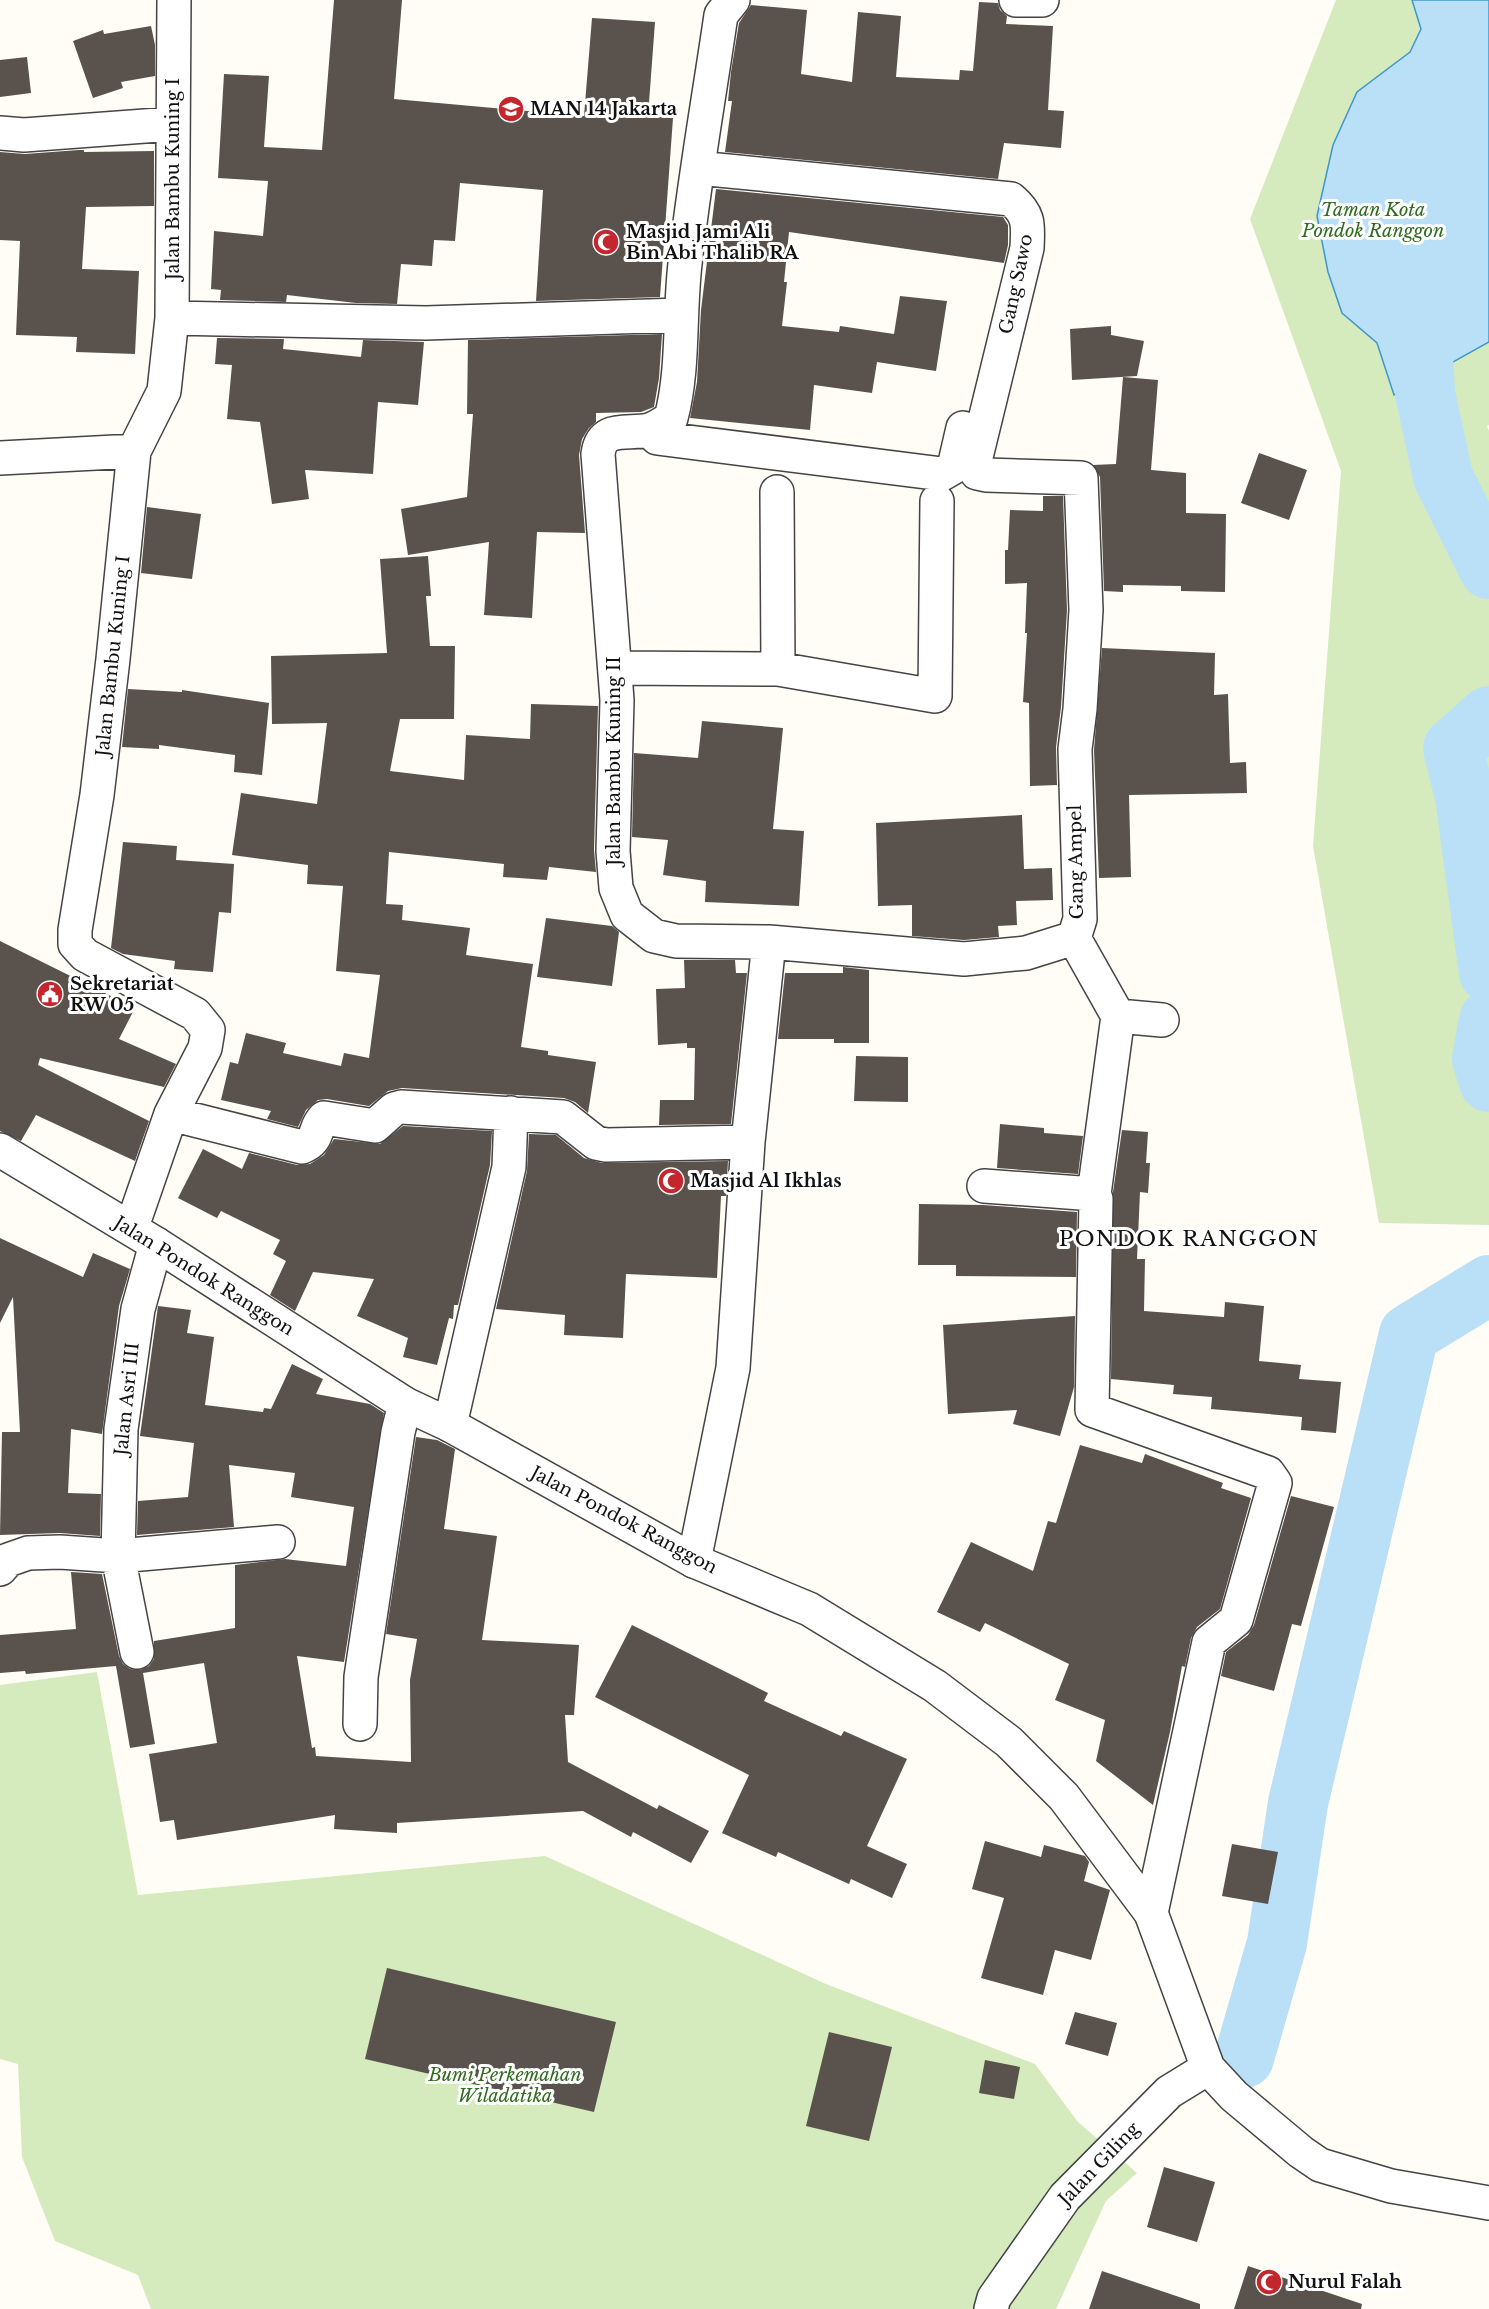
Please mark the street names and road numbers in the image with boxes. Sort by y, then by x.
street label: Jalan Bambu Kuning I [162,78,184,282]
street label: Gang Sawo [995,232,1037,336]
street label: Jalan Bambu Kuning I [91,554,134,760]
street label: Jalan Bambu Kuning II [603,656,625,868]
street label: Gang Ampel [1064,804,1088,920]
street label: Jalan Pondok Ranggon [108,1211,298,1340]
street label: Jalan Asri III [110,1341,144,1459]
street label: Jalan Pondok Ranggon [525,1461,721,1579]
street label: Jalan Giling [1053,2118,1144,2212]

